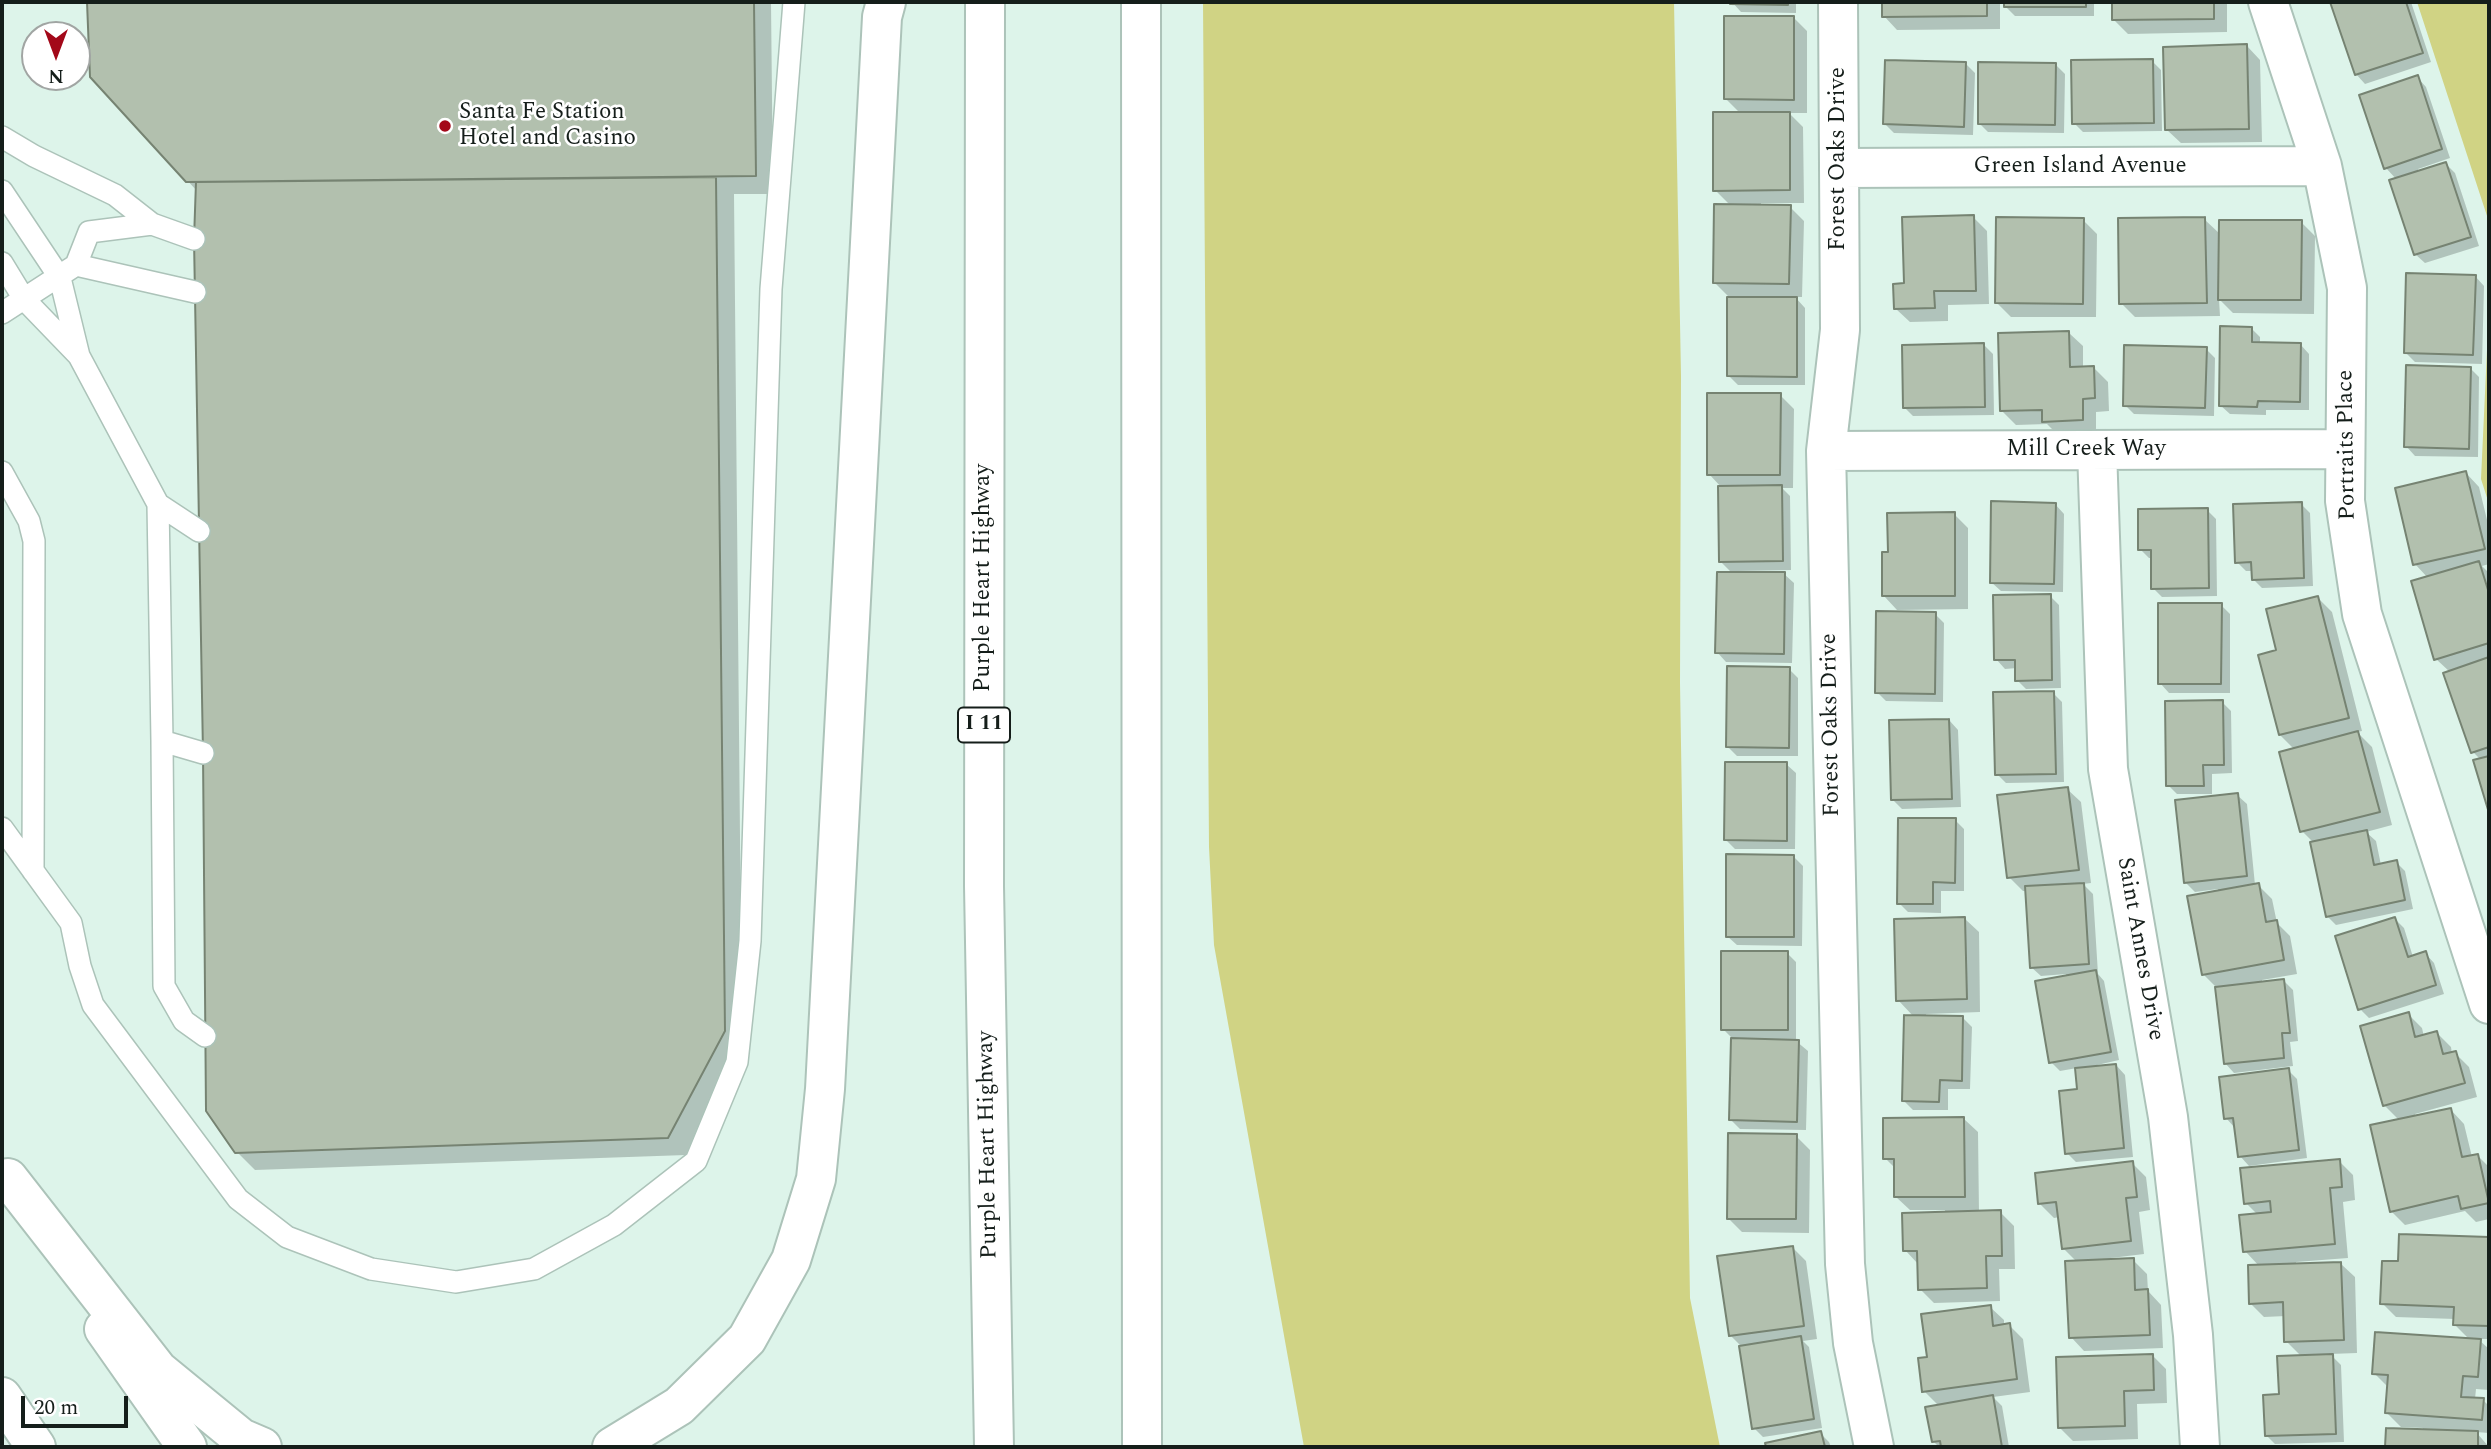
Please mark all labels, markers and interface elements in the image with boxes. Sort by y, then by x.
north arrow [21,21,91,91]
text: N [48,61,64,90]
street label: Forest Oaks Drive [1825,67,1853,251]
place label: Santa Fe Station Hotel and Casino [459,99,636,153]
marker: Santa Fe Station Hotel and Casino [437,118,453,134]
street label: Green Island Avenue [1973,153,2187,181]
street label: Portraits Place [2333,369,2363,521]
street label: Mill Creek Way [2006,436,2166,464]
street label: Purple Heart Highway [970,464,998,692]
street label: Forest Oaks Drive [1817,633,1847,817]
road number: I 11 [958,708,1010,742]
street label: Saint Annes Drive [2109,855,2169,1043]
street label: Purple Heart Highway [973,1031,1005,1259]
scale bar [24,1382,131,1426]
text: 20 m [34,1392,78,1424]

